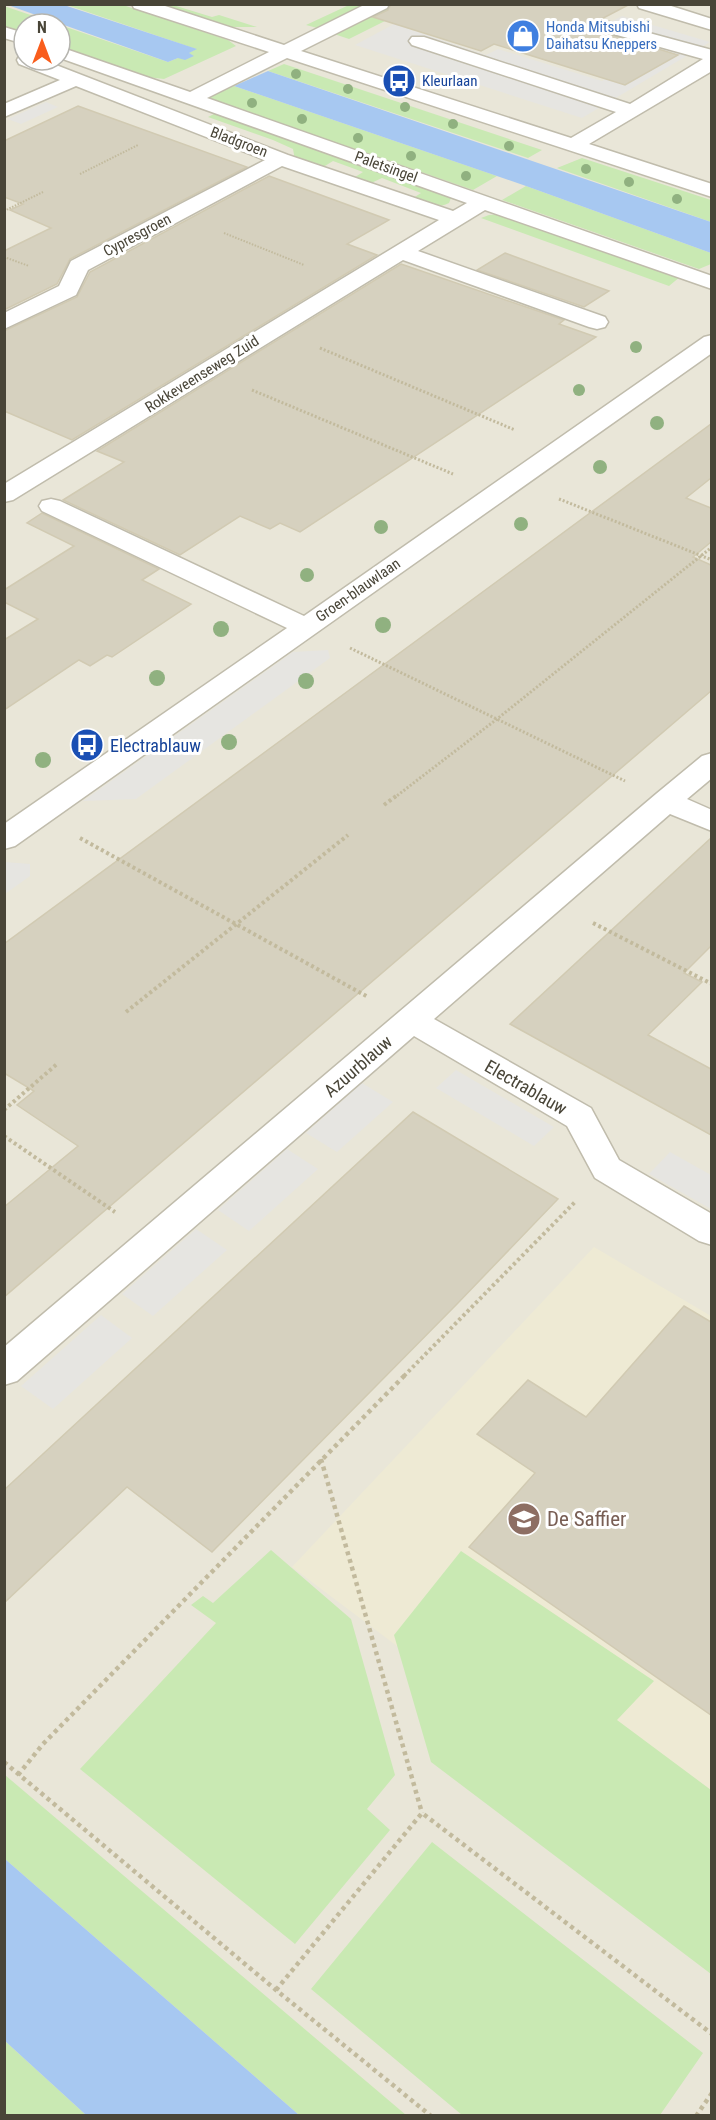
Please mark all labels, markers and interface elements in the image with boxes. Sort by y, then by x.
north arrow [12,12,72,72]
text: N [37,18,47,37]
shop icon: Honda Mitsubishi Daihatsu Kneppers [505,18,541,54]
place label: Honda Mitsubishi Daihatsu Kneppers [546,18,657,53]
bus stop icon: Kleurlaan [381,63,417,99]
place label: Kleurlaan [422,72,478,90]
street label: Bladgroen [208,123,270,161]
street label: Paletsingel [352,147,420,187]
street label: Cypresgroen [100,210,174,260]
street label: Rokkeveenseweg Zuid [142,332,262,416]
street label: Groen-blauwlaan [312,554,404,626]
bus stop icon: Electrablauw [69,727,105,763]
place label: Electrablauw [110,735,201,756]
street label: Azuurblauw [320,1031,397,1101]
street label: Electrablauw [481,1055,571,1119]
school or university icon: De Saffier [506,1501,542,1537]
place label: De Saffier [547,1507,626,1531]

